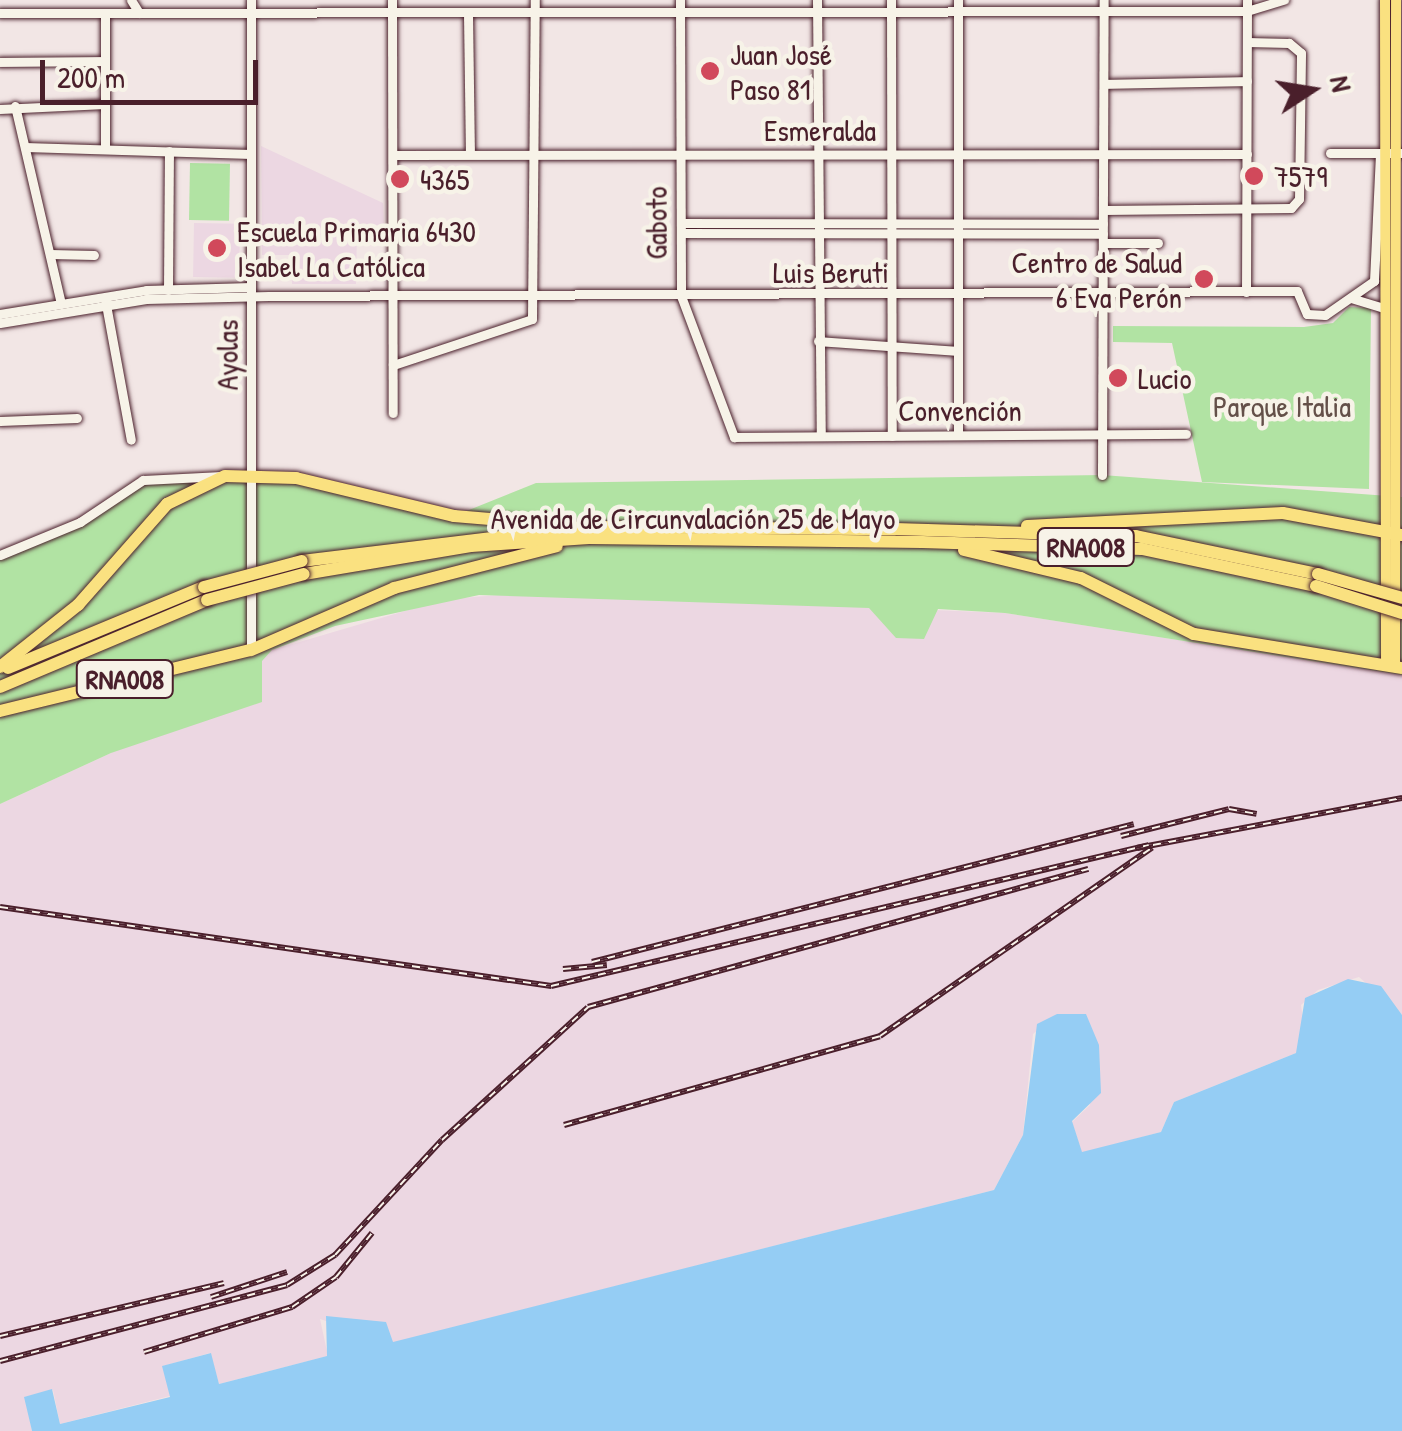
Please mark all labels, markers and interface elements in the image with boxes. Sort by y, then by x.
place label: Juan José Paso 81 [730,36,832,106]
scale bar [45,40,262,102]
north arrow [1262,40,1362,140]
text: 200 m [57,57,125,97]
marker: Juan José Paso 81 [699,60,721,82]
text: N [1321,73,1361,95]
street label: Esmeralda [764,112,876,148]
place label: 7579 [1274,158,1327,194]
place label: 4365 [420,161,469,197]
marker: 7579 [1243,165,1265,187]
marker: 4365 [389,168,411,190]
street label: Gaboto [638,186,674,260]
place label: Escuela Primaria 6430 Isabel La Católica [237,213,476,284]
marker: Escuela Primaria 6430 Isabel La Católica [206,237,228,259]
place label: Centro de Salud 6 Eva Perón [1011,244,1182,314]
street label: Luis Beruti [773,254,889,290]
marker: Centro de Salud 6 Eva Perón [1191,266,1217,292]
street label: Ayolas [209,320,245,390]
place label: Lucio [1138,360,1192,396]
marker: Lucio [1107,367,1129,389]
park label: Parque Italia [1213,388,1351,424]
street label: Convención [898,392,1022,428]
street label: Avenida de Circunvalación 25 de Mayo [491,500,895,536]
road number: RNA008 [1036,524,1136,570]
road number: RNA008 [75,656,175,702]

